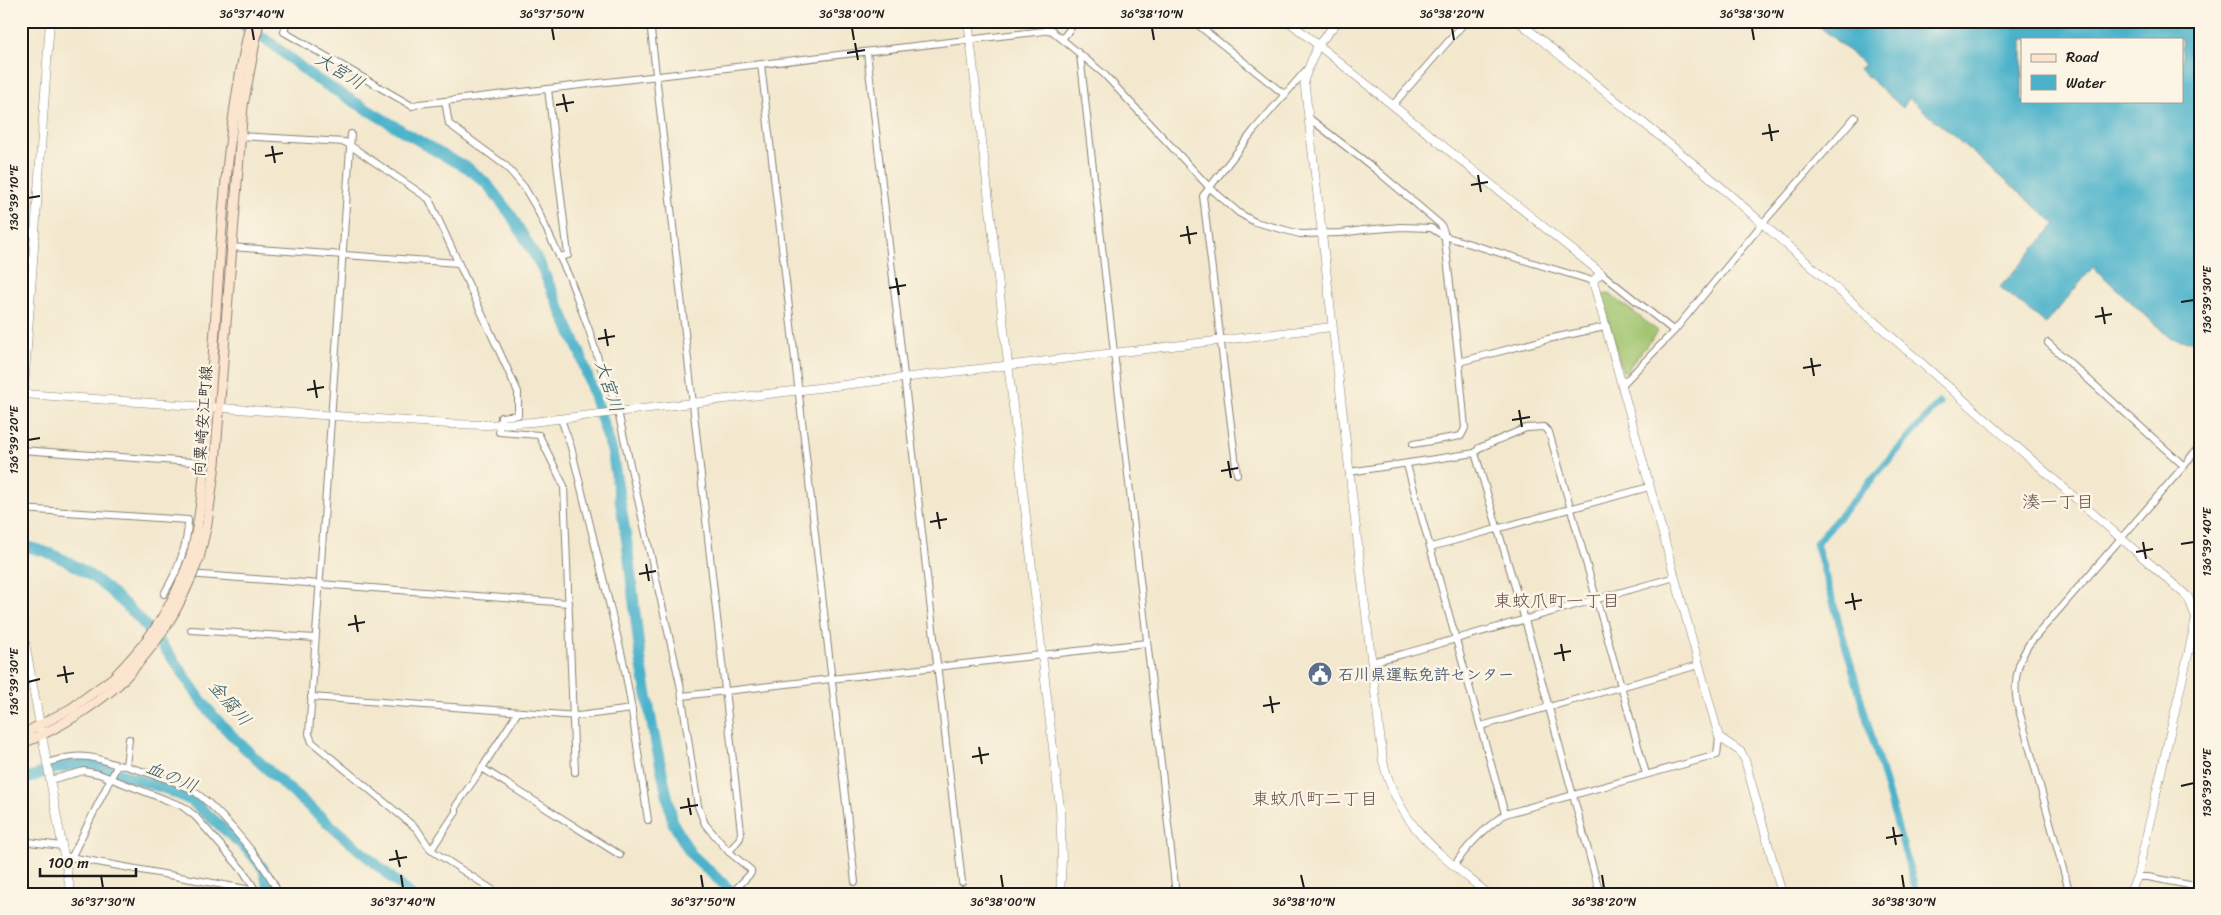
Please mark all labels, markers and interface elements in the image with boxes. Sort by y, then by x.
text: 36°37'40"N [220,3,285,25]
text: 36°37'50"N [520,3,585,25]
text: 36°38'00"N [819,3,885,25]
text: 36°38'10"N [1121,3,1184,25]
text: 36°38'20"N [1420,3,1485,25]
text: 36°38'30"N [1720,3,1785,25]
legend [2021,38,2184,102]
water label: 大宮川 [309,43,371,99]
text: Road [2066,44,2099,70]
text: Water [2066,70,2106,96]
text: 136°39'10"E [3,163,25,231]
text: 136°39'30"E [2196,265,2218,334]
water label: 大宮川 [585,355,633,417]
street label: 向粟崎安江町線 [184,364,221,478]
text: 136°39'20"E [3,405,25,474]
district label: 湊一丁目 [2022,486,2094,518]
text: 136°39'40"E [2196,506,2218,576]
district label: 東蚊爪町一丁目 [1494,585,1620,617]
text: 136°39'30"E [3,647,25,716]
place label: 石川県運転免許センター [1338,660,1514,689]
public building icon: 石川県運転免許センター [1307,661,1333,687]
water label: 金腐川 [200,672,260,734]
text: 136°39'50"E [2196,747,2218,817]
water label: 血の川 [141,752,203,802]
district label: 東蚊爪町二丁目 [1252,783,1378,815]
scale bar [40,845,136,877]
text: 100 m [48,850,89,876]
text: 36°37'30"N [71,891,136,913]
text: 36°37'40"N [371,891,436,913]
text: 36°37'50"N [671,891,736,913]
text: 36°38'00"N [970,891,1036,913]
text: 36°38'10"N [1273,891,1336,913]
text: 36°38'20"N [1572,891,1637,913]
text: 36°38'30"N [1872,891,1937,913]

